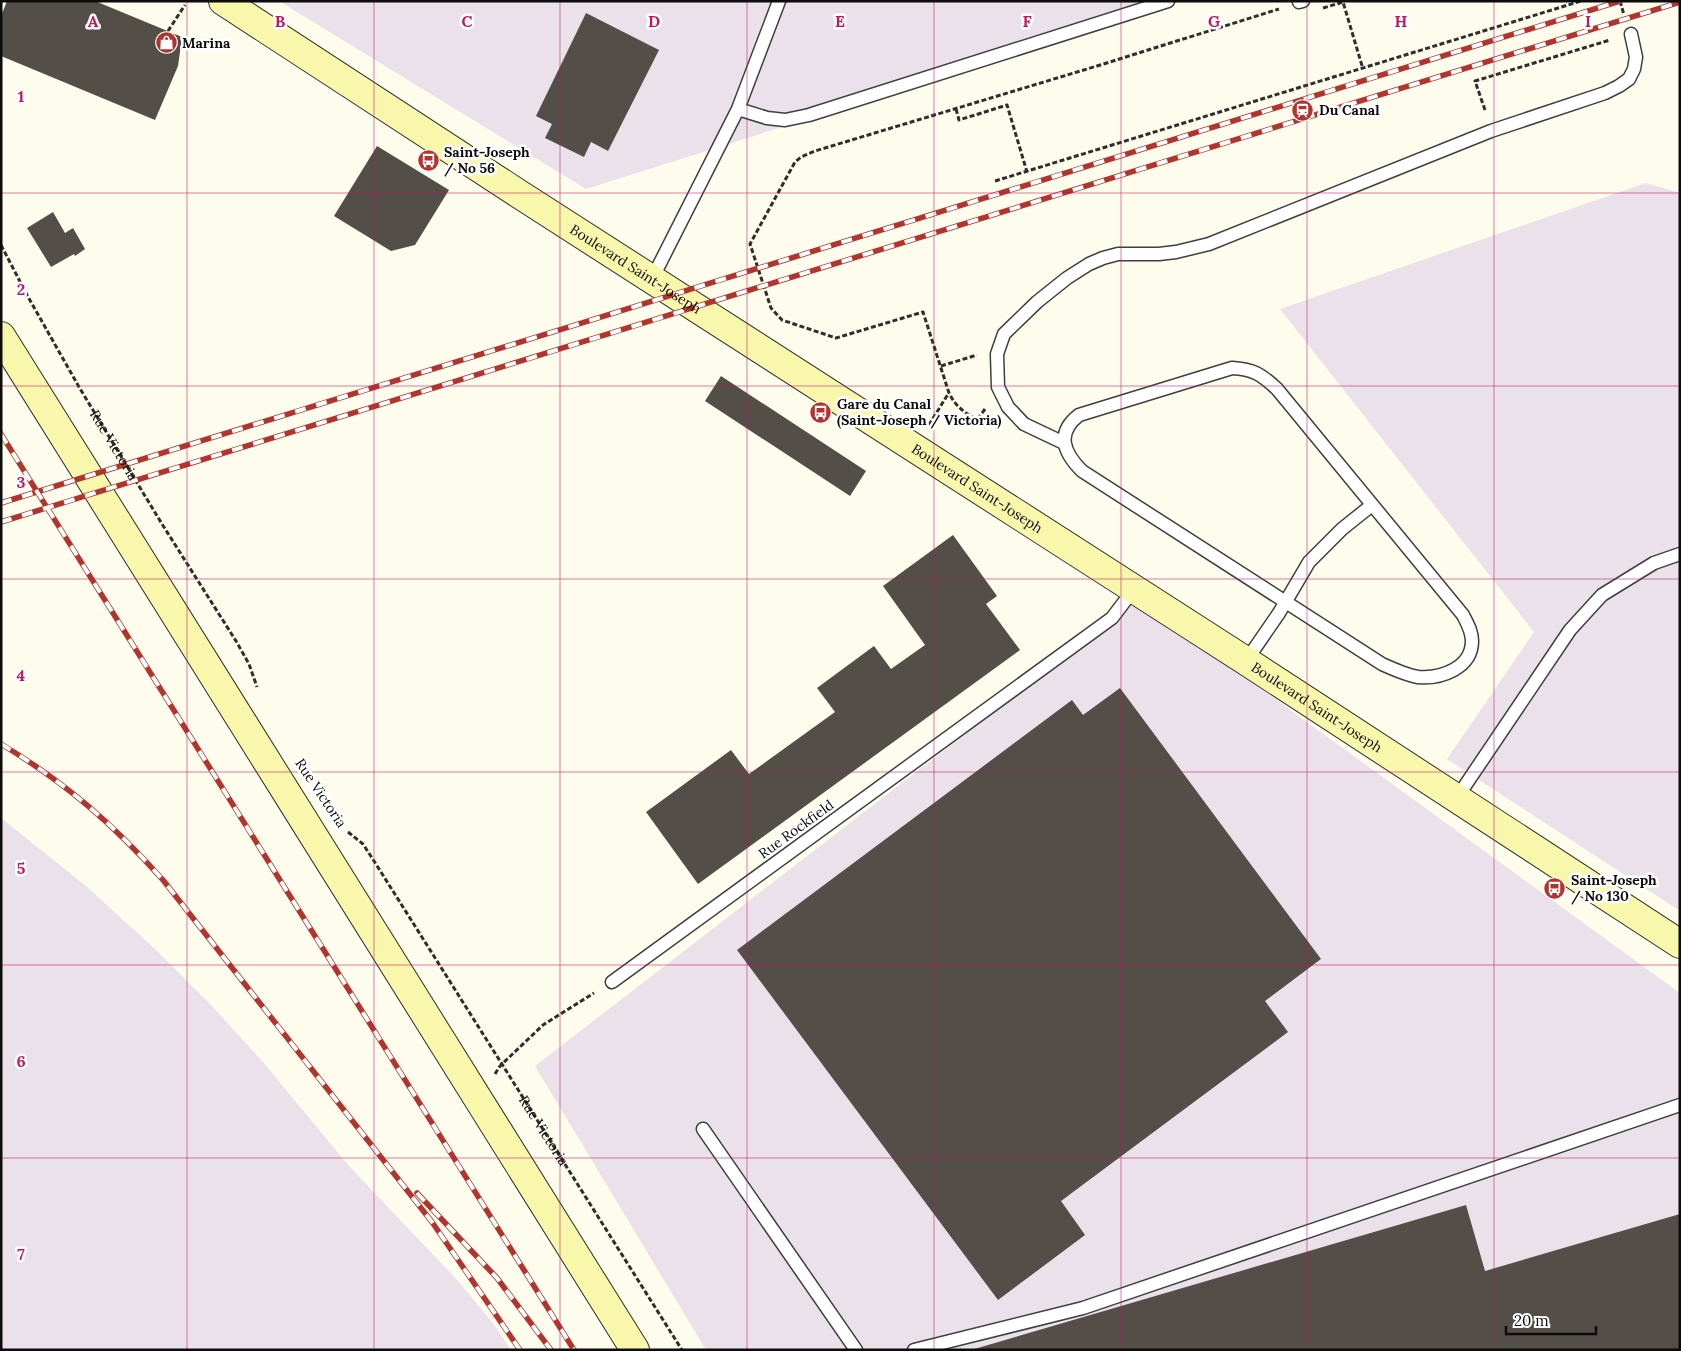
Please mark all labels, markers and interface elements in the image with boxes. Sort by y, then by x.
text: A [88,11,99,31]
text: B [275,11,286,31]
text: C [461,11,473,31]
text: D [648,11,660,31]
text: E [835,11,845,31]
text: F [1022,11,1032,31]
text: G [1208,11,1220,31]
text: H [1395,11,1408,31]
text: I [1585,11,1591,31]
shop icon: Marina [154,31,178,55]
place label: Marina [182,34,231,52]
text: 1 [18,86,24,106]
station icon: Du Canal [1291,98,1315,122]
place label: Du Canal [1319,101,1380,119]
place label: Saint-Joseph / No 56 [444,143,530,177]
bus stop icon: Saint-Joseph / No 56 [416,148,440,172]
street label: Boulevard Saint-Joseph [567,220,705,318]
text: 2 [17,279,25,299]
place label: Gare du Canal (Saint-Joseph / Victoria) [837,395,1002,429]
bus stop icon: Gare du Canal (Saint-Joseph / Victoria) [809,400,833,424]
street label: Rue Victoria [86,406,143,484]
street label: Boulevard Saint-Joseph [908,440,1046,537]
text: 3 [17,472,26,492]
street label: Boulevard Saint-Joseph [1248,658,1386,756]
text: 4 [17,665,26,685]
street label: Rue Victoria [291,755,351,831]
street label: Rue Rockfield [755,796,837,862]
text: 5 [17,858,26,878]
place label: Saint-Joseph / No 130 [1571,871,1657,905]
bus stop icon: Saint-Joseph / No 130 [1543,876,1567,900]
text: 6 [16,1051,26,1071]
street label: Rue Victoria [515,1092,573,1169]
text: 7 [17,1244,25,1264]
scale bar [1506,1304,1596,1336]
text: 20 m [1514,1311,1549,1330]

